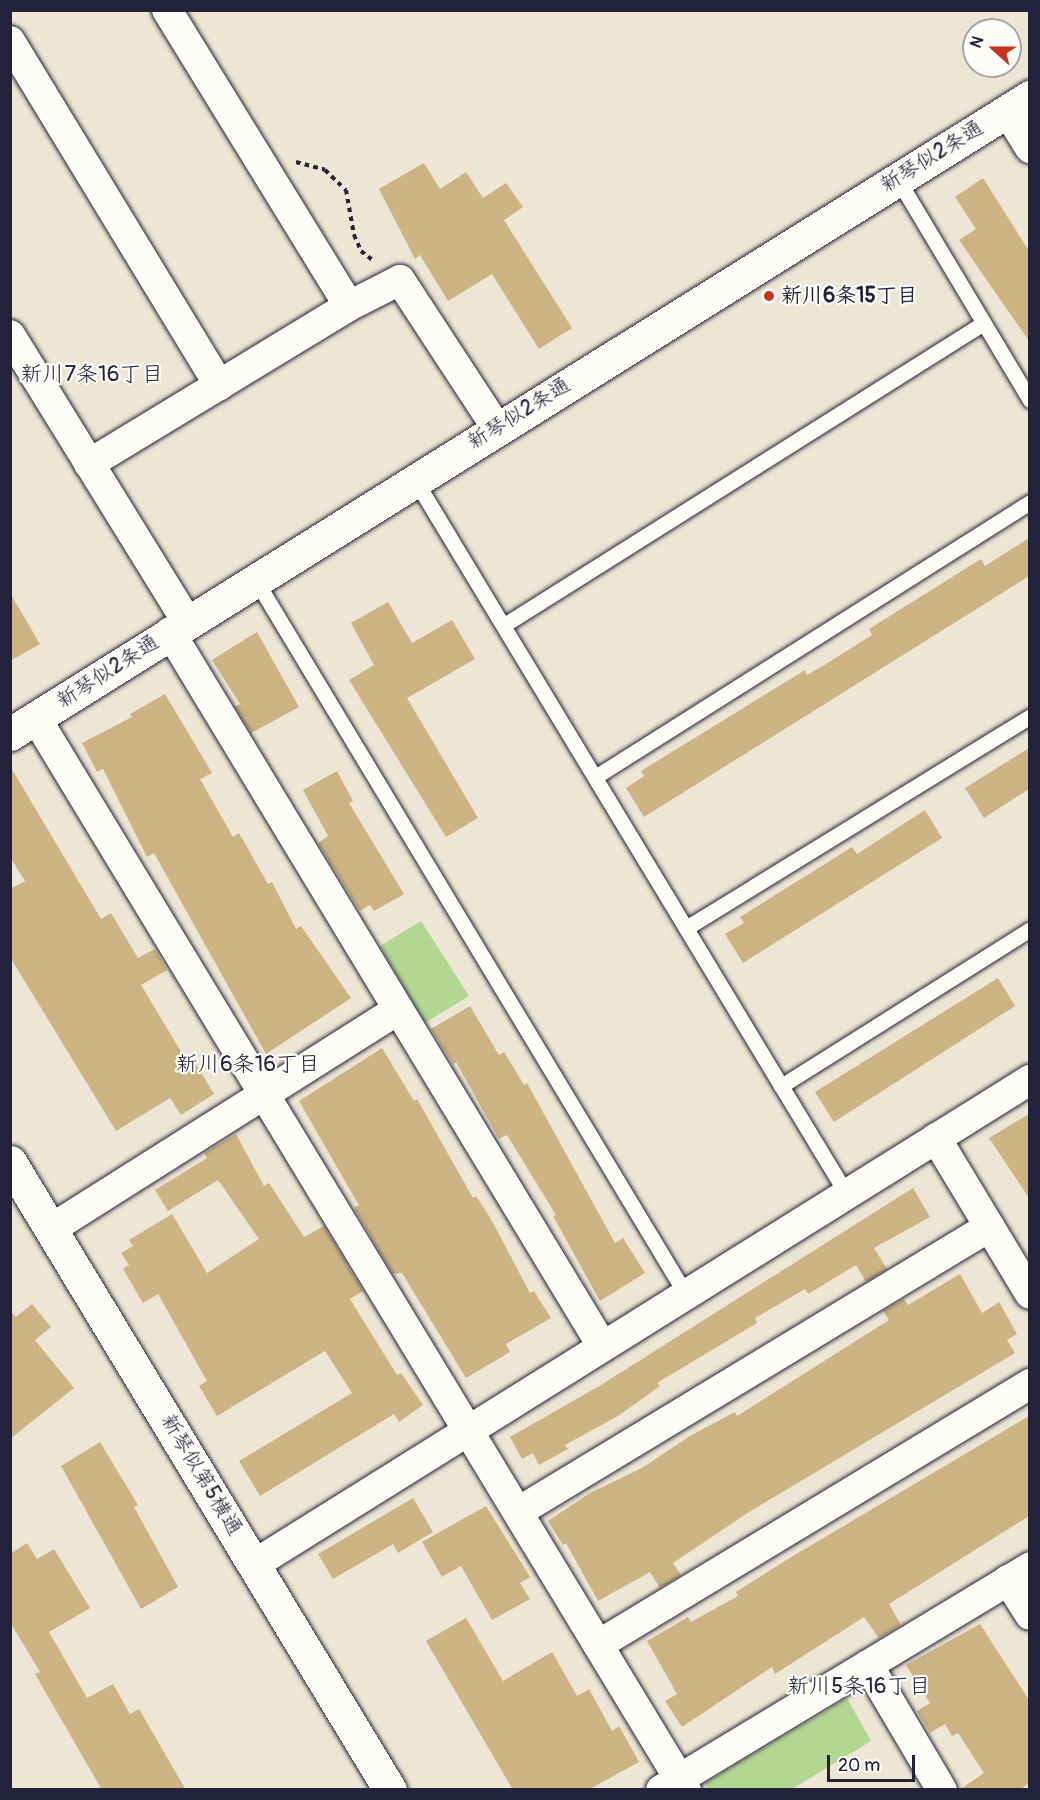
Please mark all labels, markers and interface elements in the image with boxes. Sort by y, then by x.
north arrow [962,18,1022,78]
text: N [966,34,988,51]
street label: 新琴似2条通 [876,115,988,199]
place label: 新川6条15丁目 [781,283,918,309]
marker: 新川6条15丁目 [762,289,776,303]
district label: 新川7条16丁目 [20,362,164,388]
street label: 新琴似2条通 [463,372,575,456]
street label: 新琴似2条通 [52,630,164,714]
district label: 新川6条16丁目 [176,1052,320,1078]
street label: 新琴似第5横通 [155,1410,247,1540]
district label: 新川5条16丁目 [787,1674,931,1700]
scale bar [830,1743,918,1781]
text: 20 m [838,1754,880,1777]

